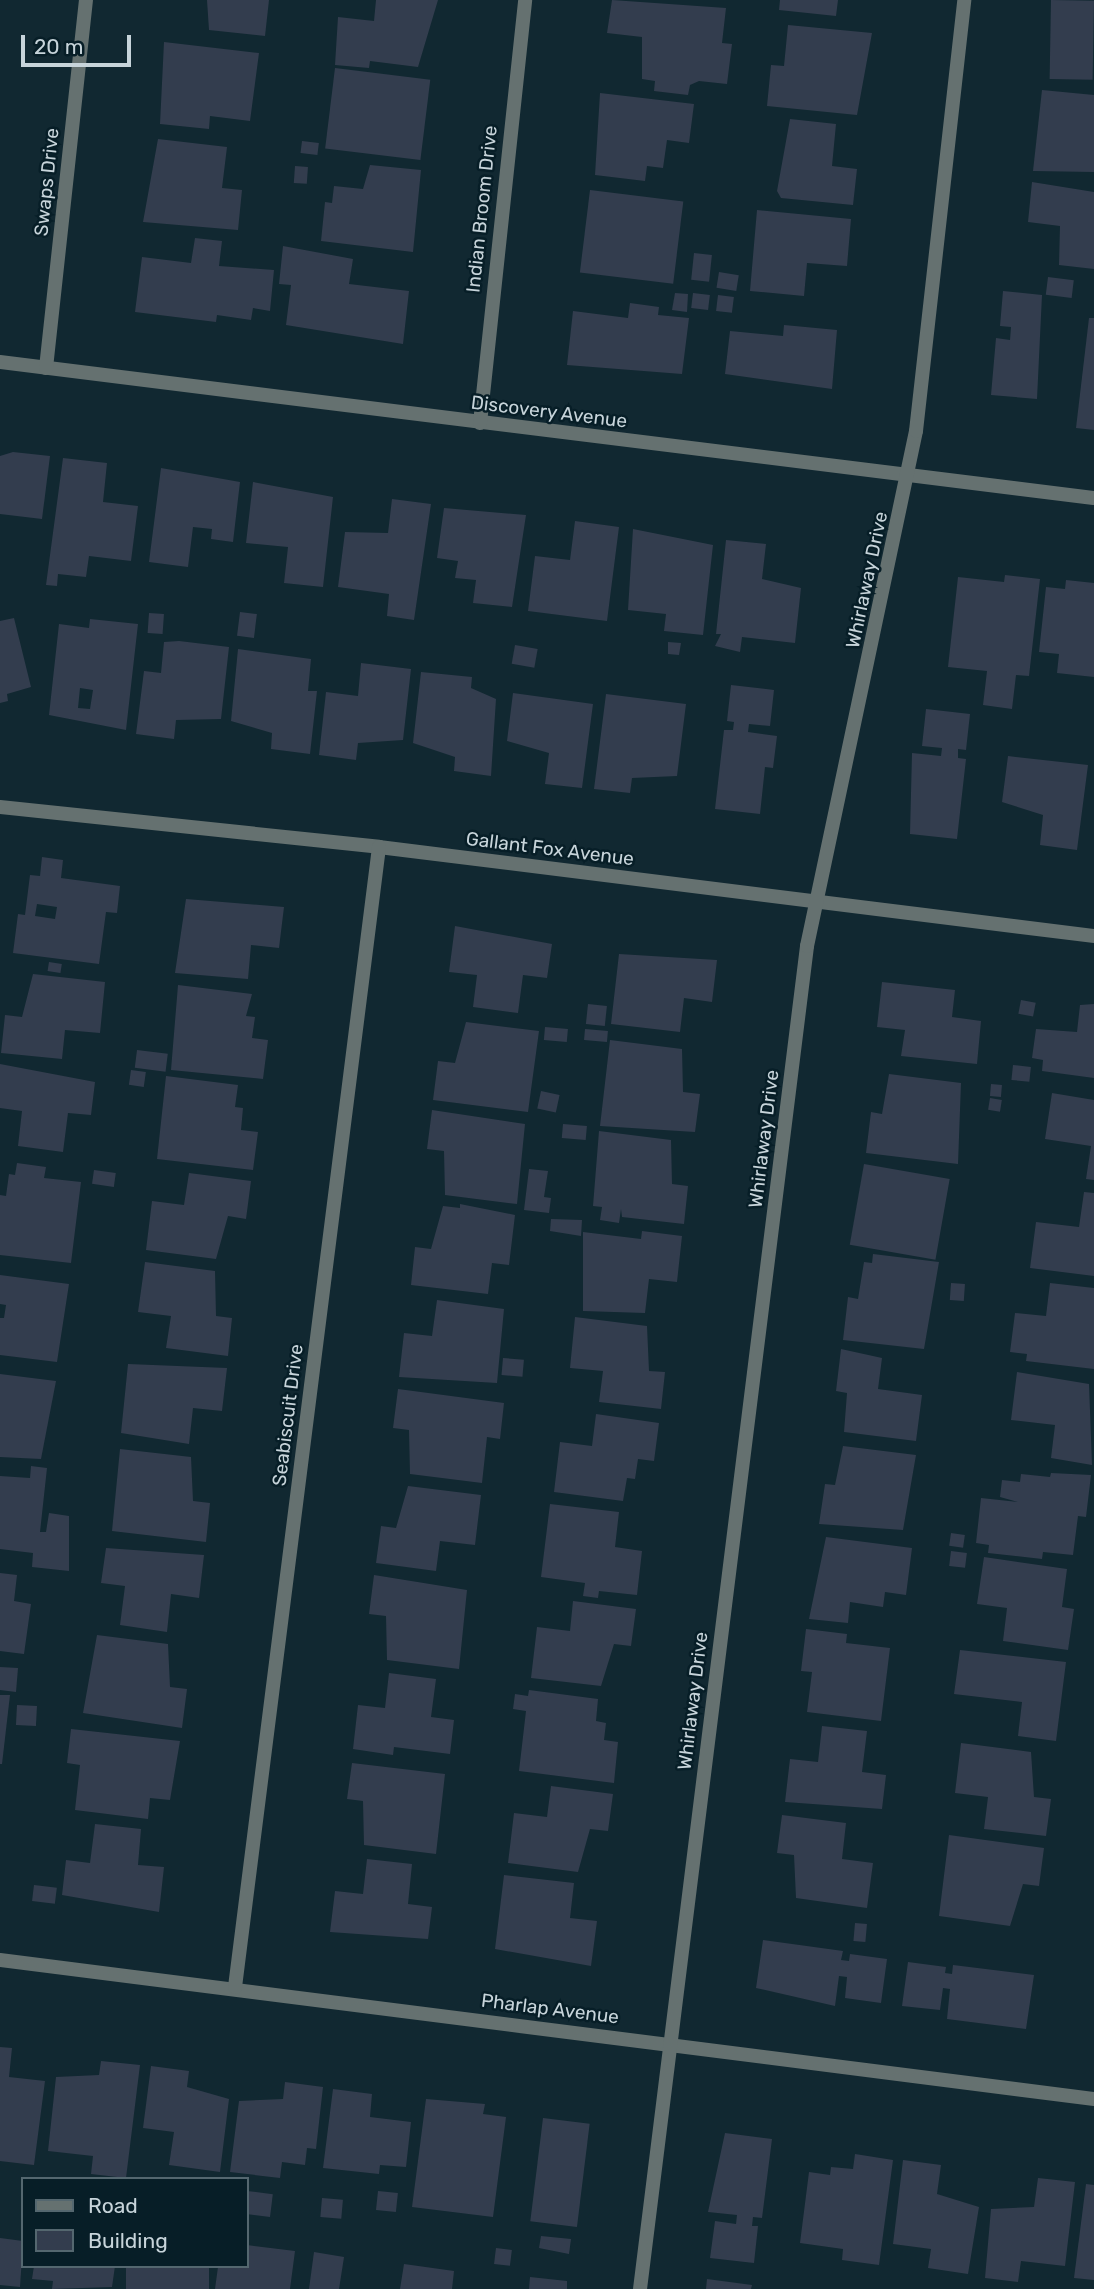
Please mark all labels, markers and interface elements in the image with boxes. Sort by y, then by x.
scale bar [24,21,135,65]
text: 20 m [34,34,83,59]
street label: Indian Broom Drive [462,124,502,294]
street label: Swaps Drive [30,127,64,237]
street label: Discovery Avenue [469,391,629,433]
street label: Whirlaway Drive [841,509,893,651]
street label: Gallant Fox Avenue [464,827,636,871]
street label: Whirlaway Drive [744,1068,784,1210]
street label: Seabiscuit Drive [268,1343,308,1487]
street label: Whirlaway Drive [673,1630,713,1772]
street label: Pharlap Avenue [480,1989,620,2029]
legend [21,2177,248,2268]
text: Road [88,2193,138,2218]
text: Building [88,2228,168,2253]

